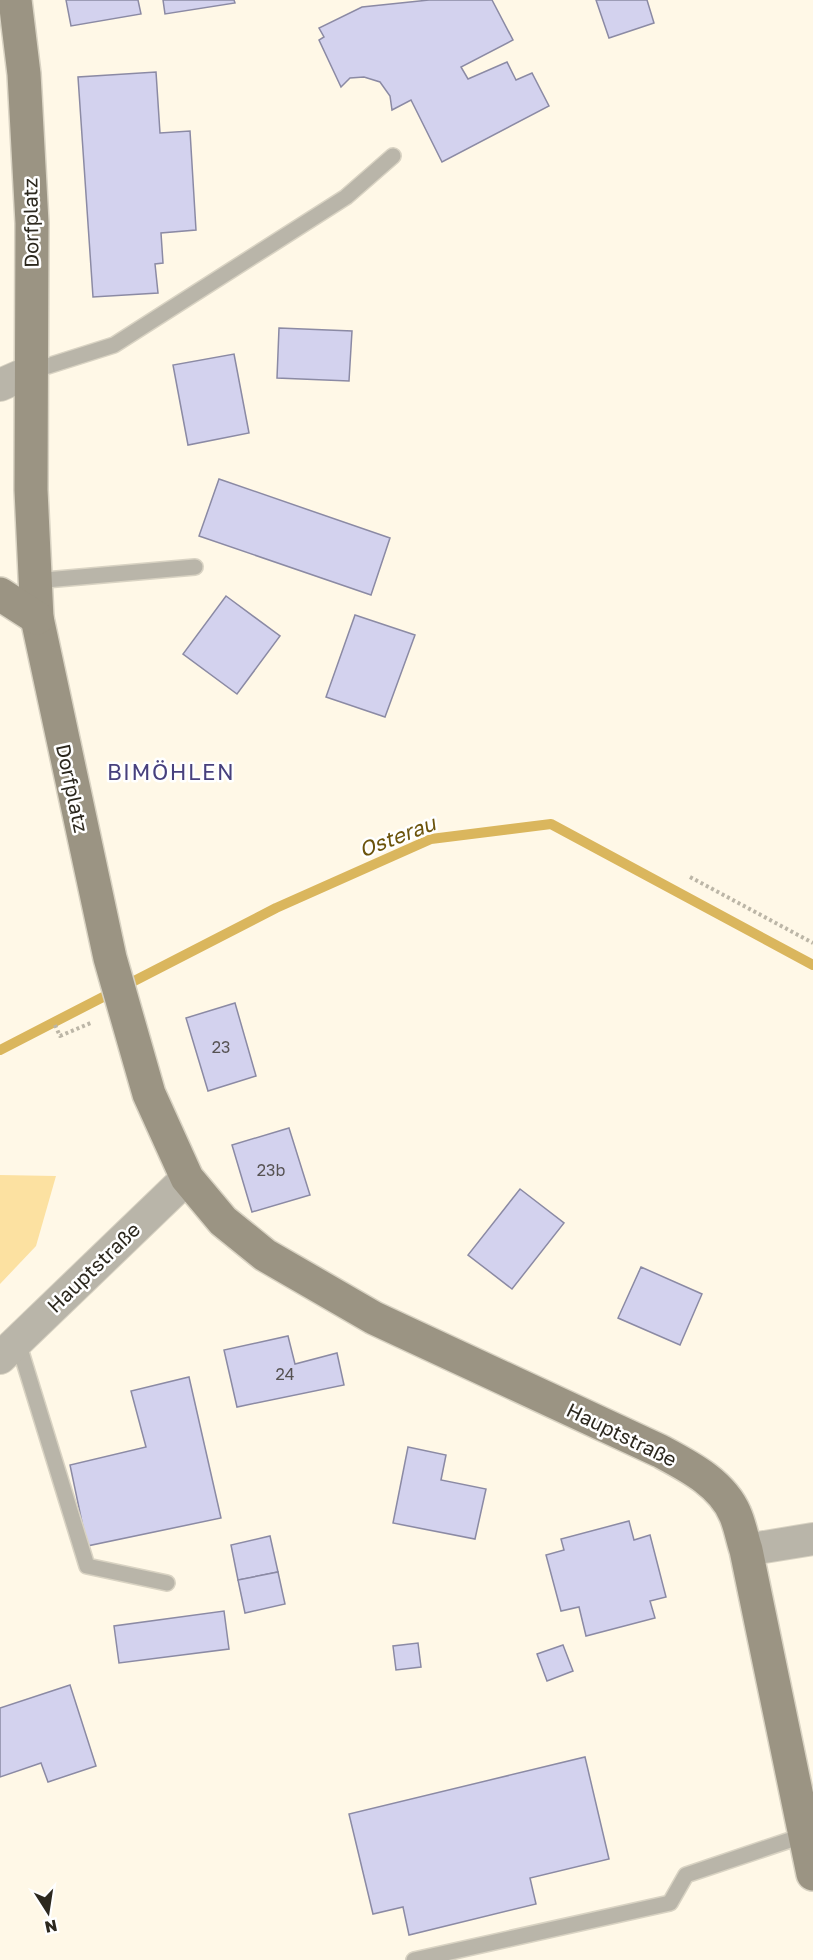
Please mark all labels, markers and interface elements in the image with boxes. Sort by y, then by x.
street label: Dorfplatz [17,178,43,268]
street label: Dorfplatz [52,742,94,834]
district label: BIMÖHLEN [107,758,235,785]
water label: Osterau [355,809,440,862]
house number: 23 [212,1037,230,1057]
house number: 23b [257,1160,285,1180]
street label: Hauptstraße [42,1217,144,1317]
house number: 24 [275,1364,295,1384]
street label: Hauptstraße [563,1397,681,1471]
north arrow [18,1882,78,1942]
text: N [43,1916,59,1938]

